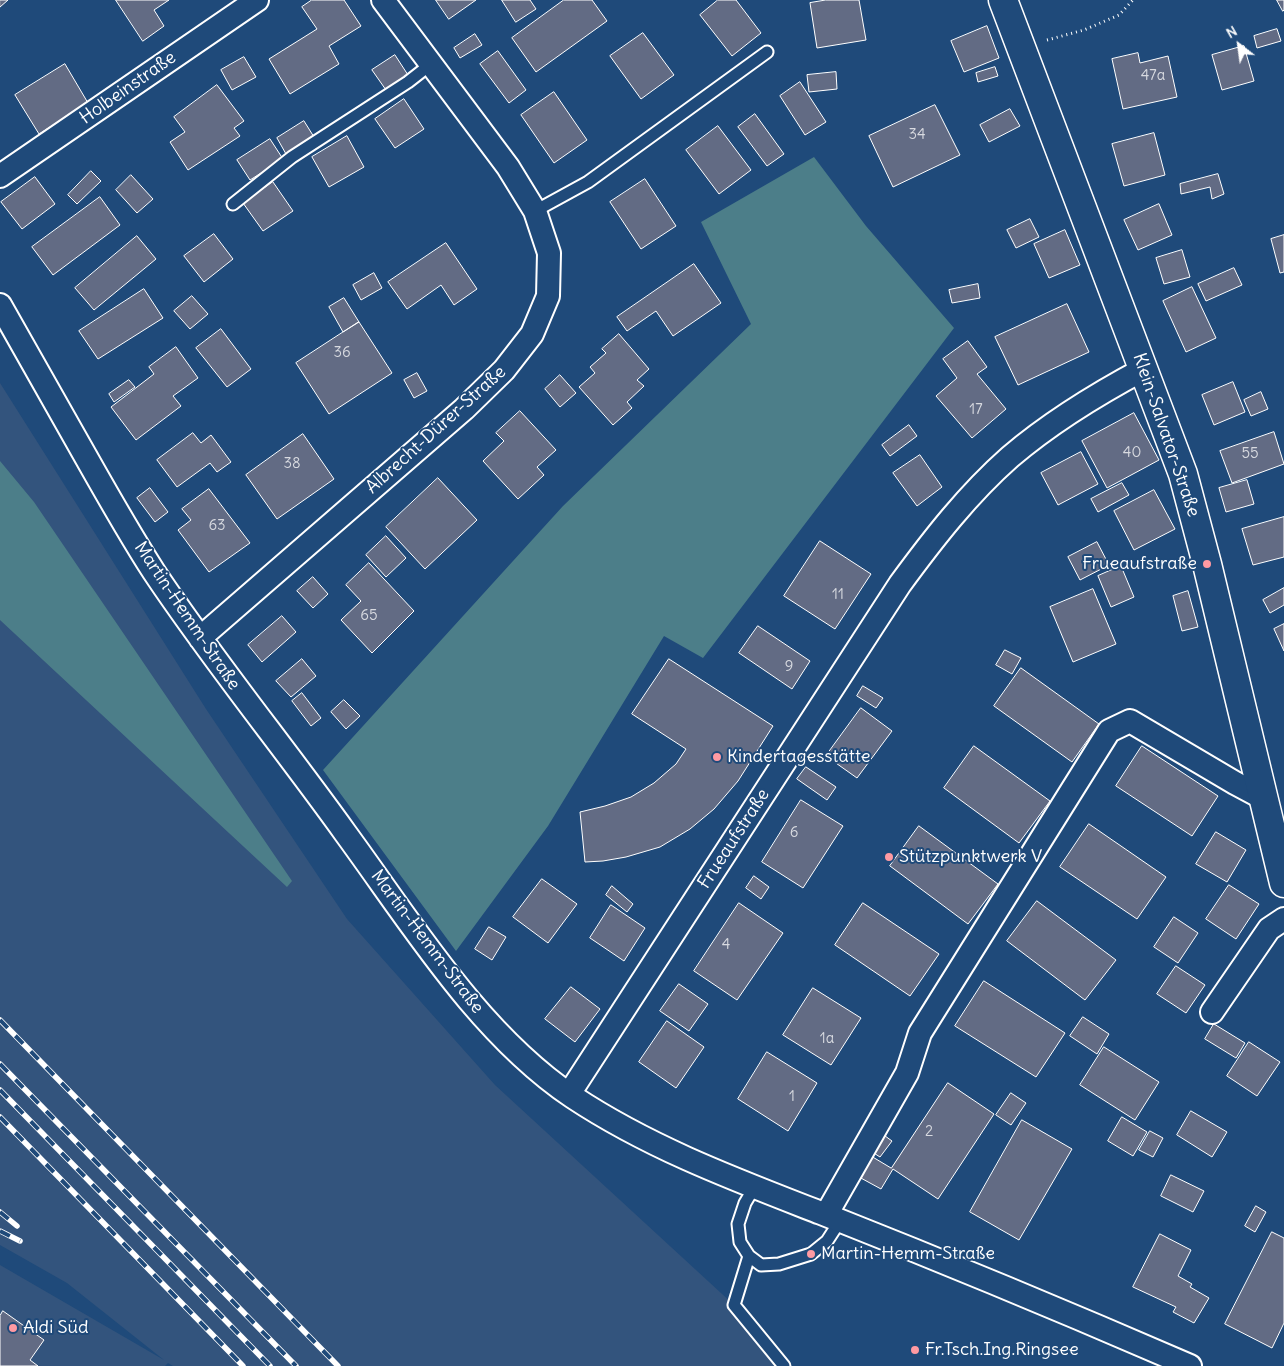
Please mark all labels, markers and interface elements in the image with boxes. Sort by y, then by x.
north arrow [1214,20,1264,70]
text: N [1223,22,1240,42]
street label: Holbeinstraße [76,47,180,129]
house number: 47a [1141,67,1165,85]
house number: 34 [908,126,926,144]
house number: 36 [333,344,351,362]
street label: Klein-Salvator-Straße [1128,350,1204,520]
street label: Albrecht-Dürer-Straße [362,362,510,498]
house number: 17 [969,401,983,419]
house number: 40 [1123,444,1141,462]
house number: 55 [1241,445,1259,463]
house number: 38 [283,455,301,473]
house number: 63 [208,517,226,535]
street label: Martin-Hemm-Straße [129,538,245,694]
place label: Frueaufstraße [1082,553,1197,575]
marker: Frueaufstraße [1201,558,1213,570]
house number: 11 [832,586,844,604]
house number: 65 [360,607,378,625]
house number: 9 [785,658,793,676]
place label: Kindertagesstätte [727,746,870,768]
marker: Kindertagesstätte [711,751,723,763]
street label: Frueaufstraße [694,785,774,893]
house number: 6 [790,824,798,842]
place label: Stützpunktwerk V [899,846,1042,868]
marker: Stützpunktwerk V [883,851,895,863]
street label: Martin-Hemm-Straße [366,866,488,1018]
house number: 4 [722,936,730,954]
house number: 1a [820,1030,834,1048]
house number: 1 [789,1088,795,1106]
house number: 2 [925,1123,933,1141]
place label: Martin-Hemm-Straße [821,1243,995,1265]
marker: Martin-Hemm-Straße [805,1248,817,1260]
place label: Aldi Süd [23,1317,89,1339]
marker: Aldi Süd [7,1322,19,1334]
place label: Fr.Tsch.Ing.Ringsee [925,1339,1079,1361]
marker: Fr.Tsch.Ing.Ringsee [909,1344,921,1356]

